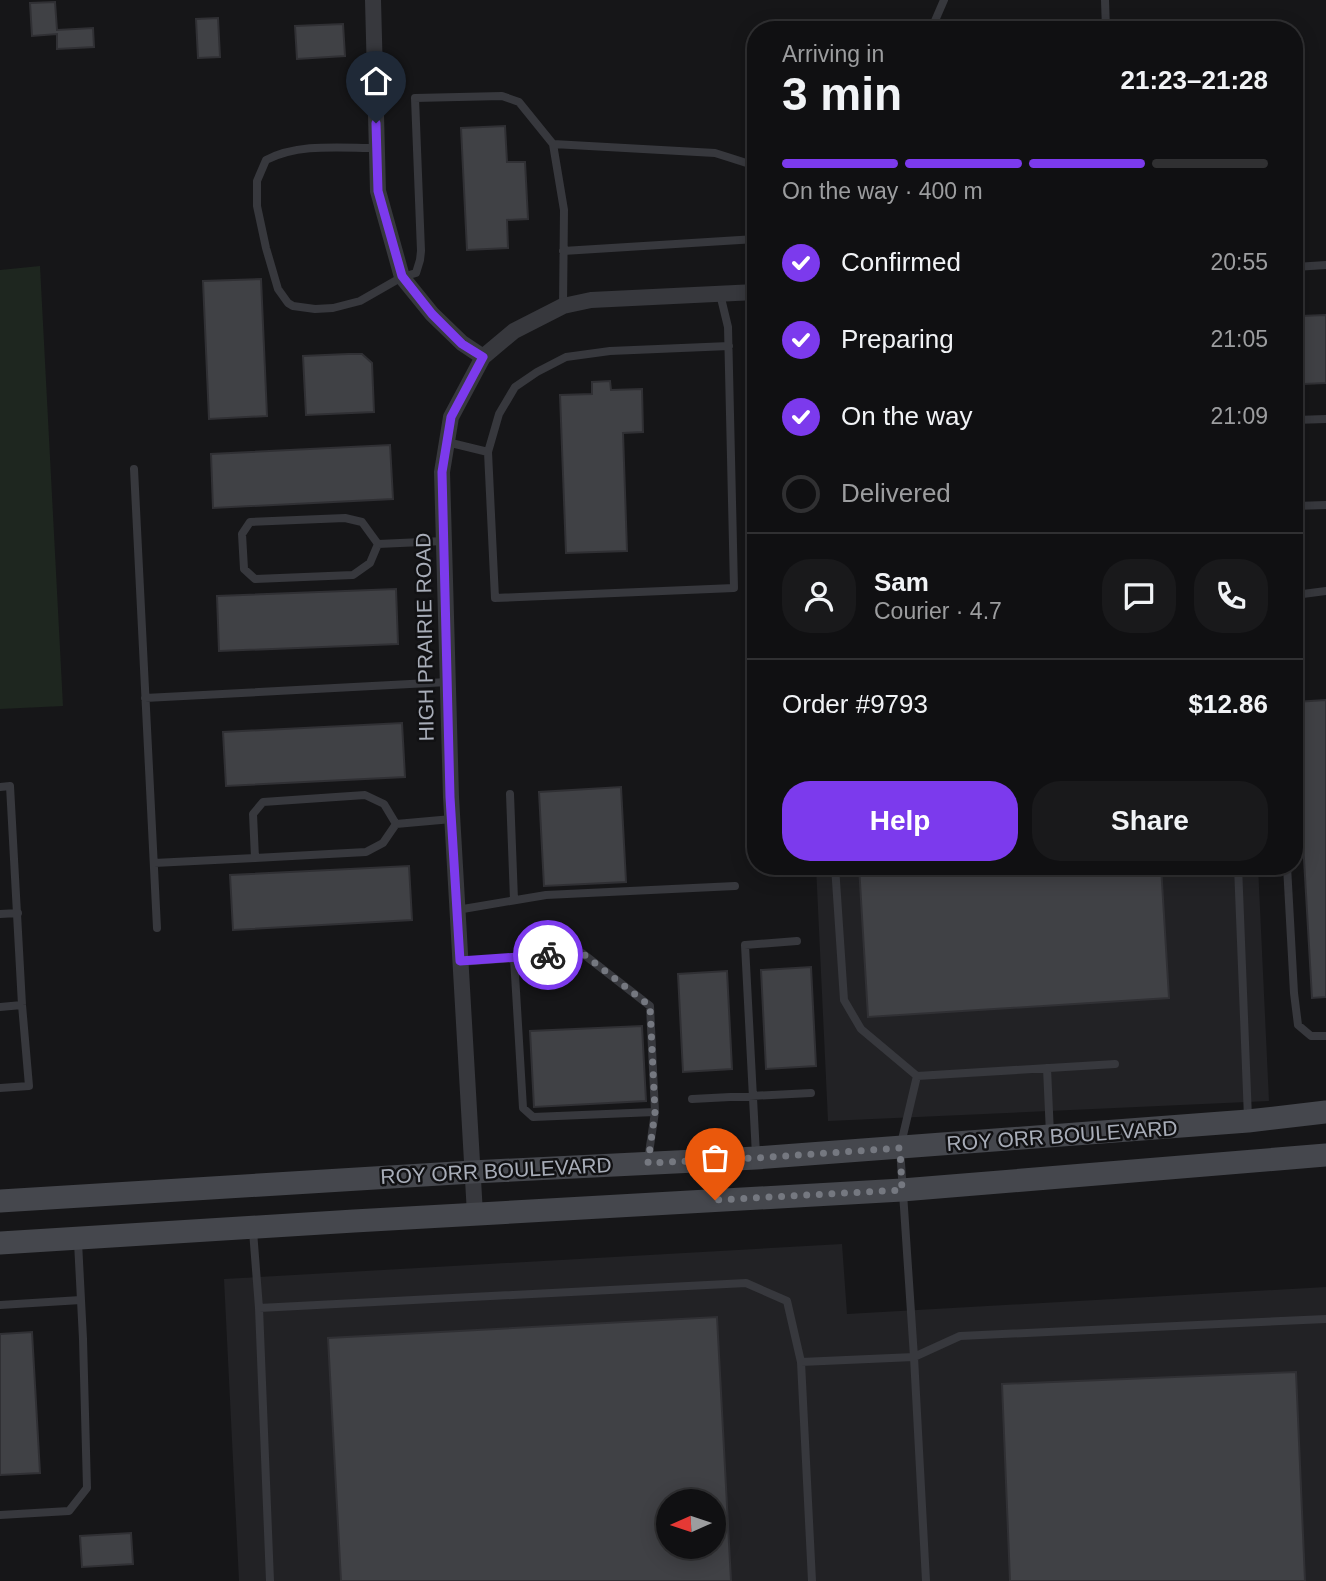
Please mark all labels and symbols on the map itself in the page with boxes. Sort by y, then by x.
pin [346,51,406,123]
street label: HIGH PRAIRIE ROAD [411,532,438,742]
courier [513,920,583,990]
street label: ROY ORR BOULEVARD [946,1116,1178,1155]
pin [685,1128,745,1200]
street label: ROY ORR BOULEVARD [380,1153,612,1188]
north arrow [656,1489,726,1559]

